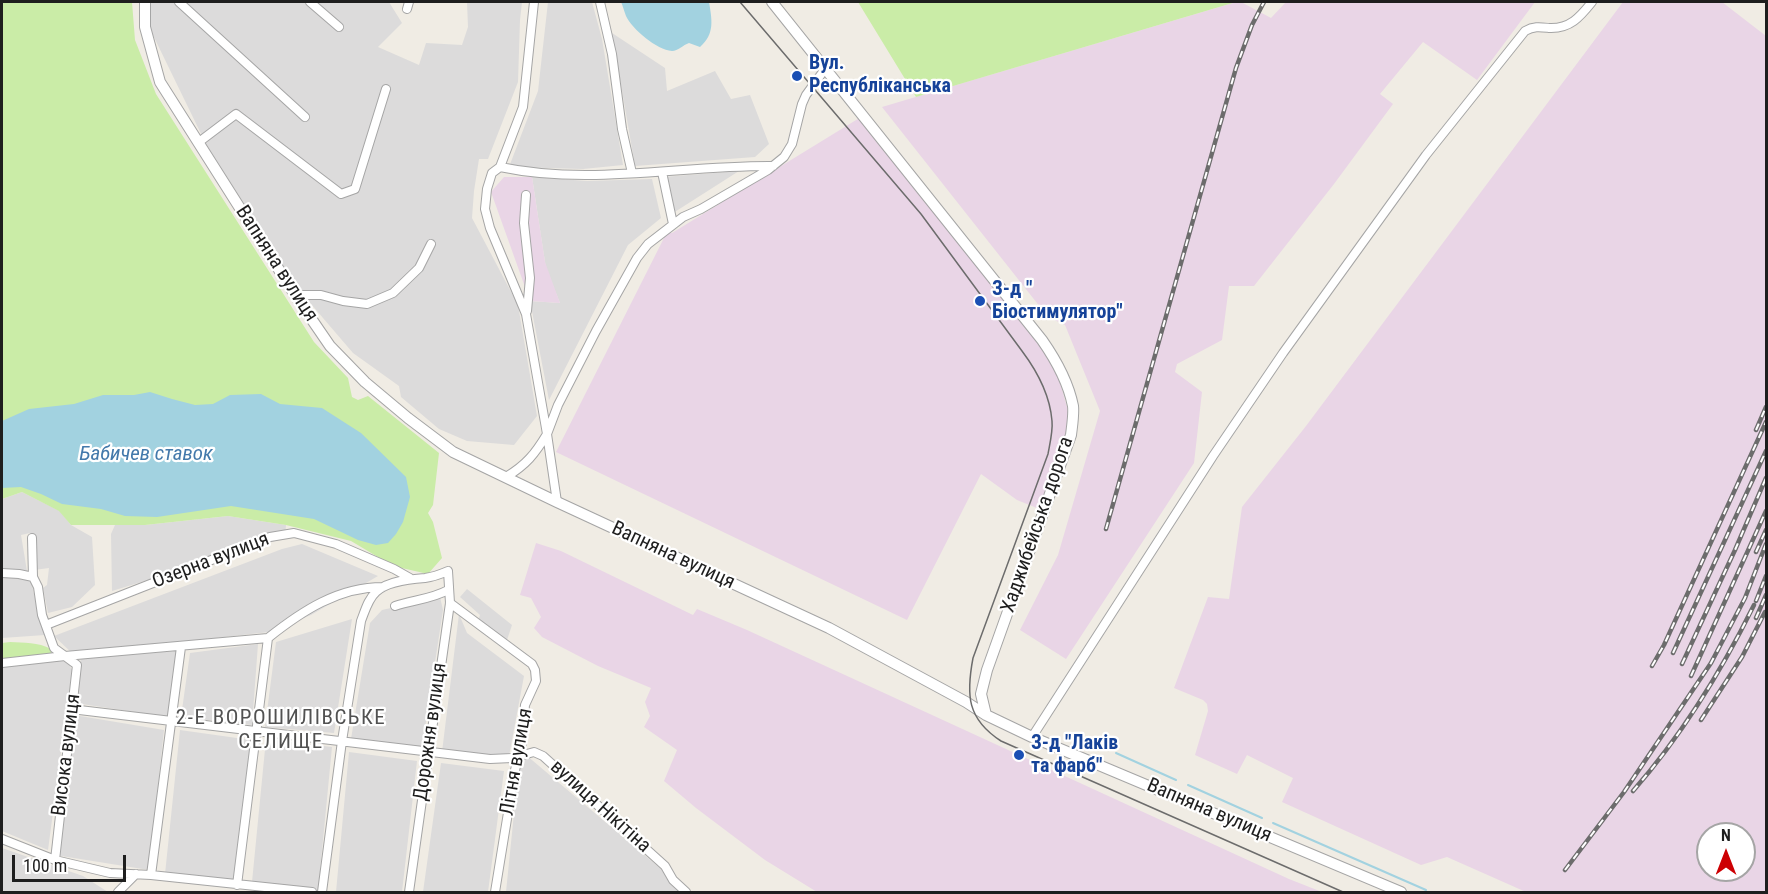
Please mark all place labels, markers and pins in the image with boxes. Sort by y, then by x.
place label: Вул. Республіканська [809,52,951,99]
marker: Вул. Республіканська [790,69,804,83]
place label: З-д " Біостимулятор" [992,278,1123,325]
marker: З-д " Біостимулятор" [973,294,987,308]
place label: З-д "Лаків та фарб" [1031,732,1118,779]
marker: З-д "Лаків та фарб" [1012,748,1026,762]

